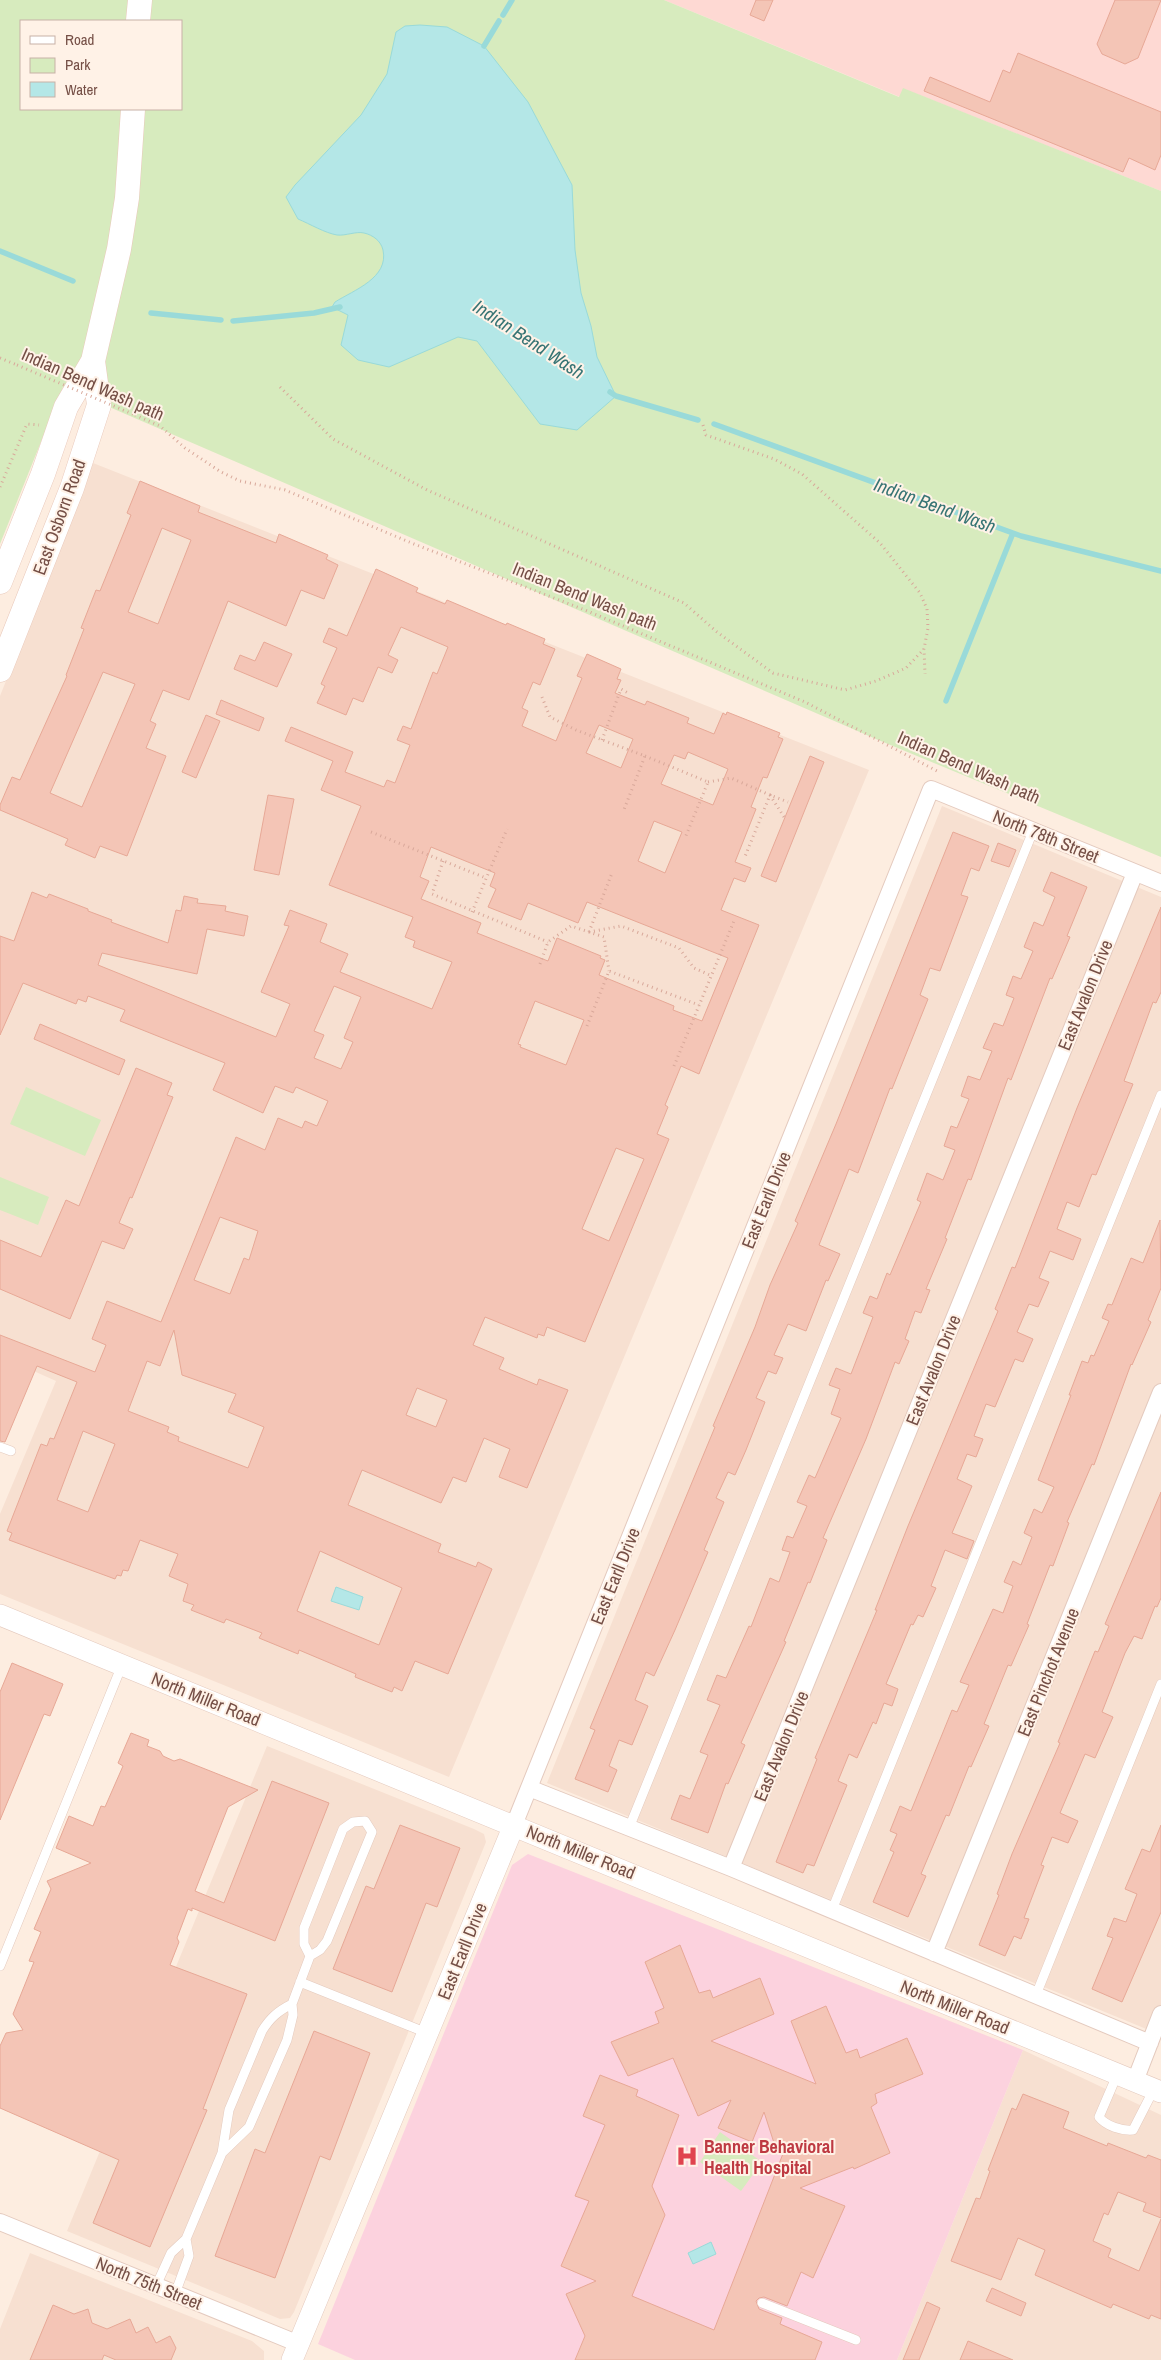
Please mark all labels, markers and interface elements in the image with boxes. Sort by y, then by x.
legend [20,20,182,110]
text: Road [65,29,94,50]
text: Park [65,54,91,75]
text: Water [65,79,97,100]
water label: Indian Bend Wash [468,293,590,385]
street label: Indian Bend Wash path [18,341,168,427]
street label: East Osborn Road [26,456,92,578]
water label: Indian Bend Wash [870,471,1000,539]
street label: Indian Bend Wash path [509,556,661,636]
street label: Indian Bend Wash path [894,724,1044,810]
street label: North 78th Street [989,803,1103,869]
street label: East Avalon Drive [1051,936,1119,1054]
street label: East Earll Drive [735,1148,797,1252]
street label: East Avalon Drive [899,1311,967,1429]
street label: East Earll Drive [584,1524,646,1628]
street label: East Pinchot Avenue [1011,1604,1085,1740]
street label: North Miller Road [148,1666,264,1732]
street label: East Avalon Drive [747,1687,815,1805]
street label: North Miller Road [523,1819,639,1885]
street label: East Earll Drive [431,1899,493,2003]
street label: North Miller Road [897,1974,1013,2040]
place label: Banner Behavioral Health Hospital [704,2134,834,2180]
hospital icon: Banner Behavioral Health Hospital [674,2143,700,2169]
street label: North 75th Street [92,2250,206,2316]

